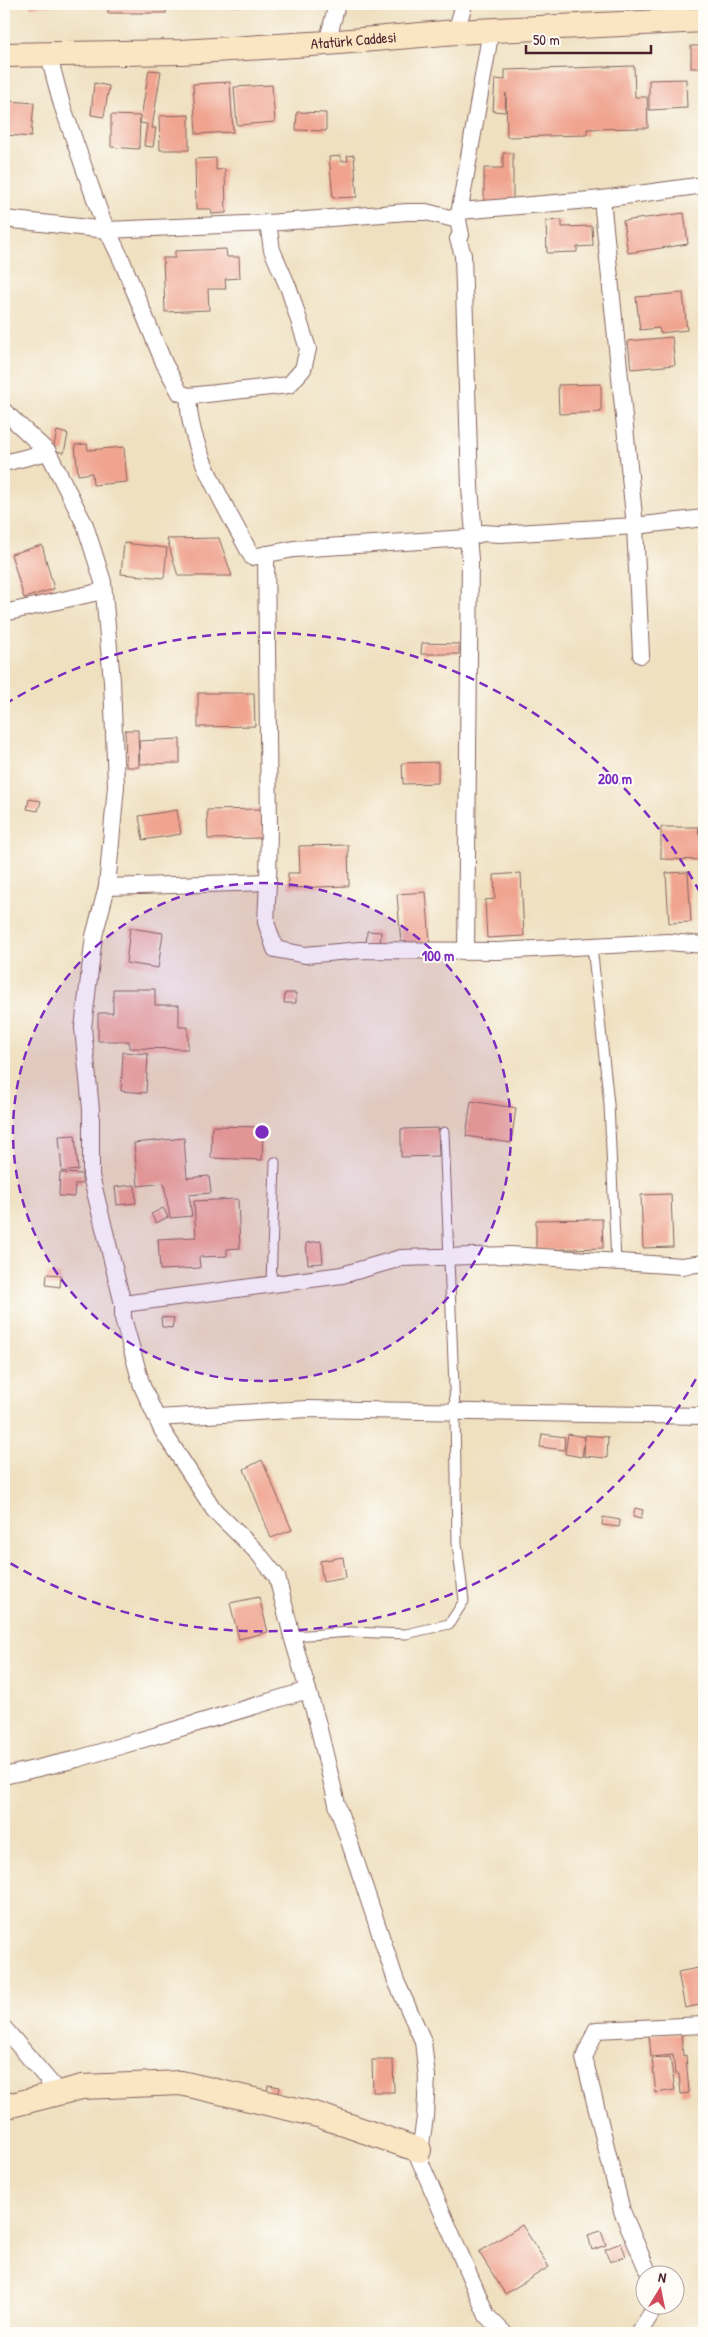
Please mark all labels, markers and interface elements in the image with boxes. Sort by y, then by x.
scale bar [526,22,650,54]
street label: Atatürk Caddesi [310,26,397,54]
text: 50 m [533,29,560,50]
text: 200 m [598,768,632,789]
text: 100 m [422,945,454,966]
centre of rings [253,1123,271,1141]
north arrow [636,2264,686,2314]
text: N [657,2267,668,2287]

